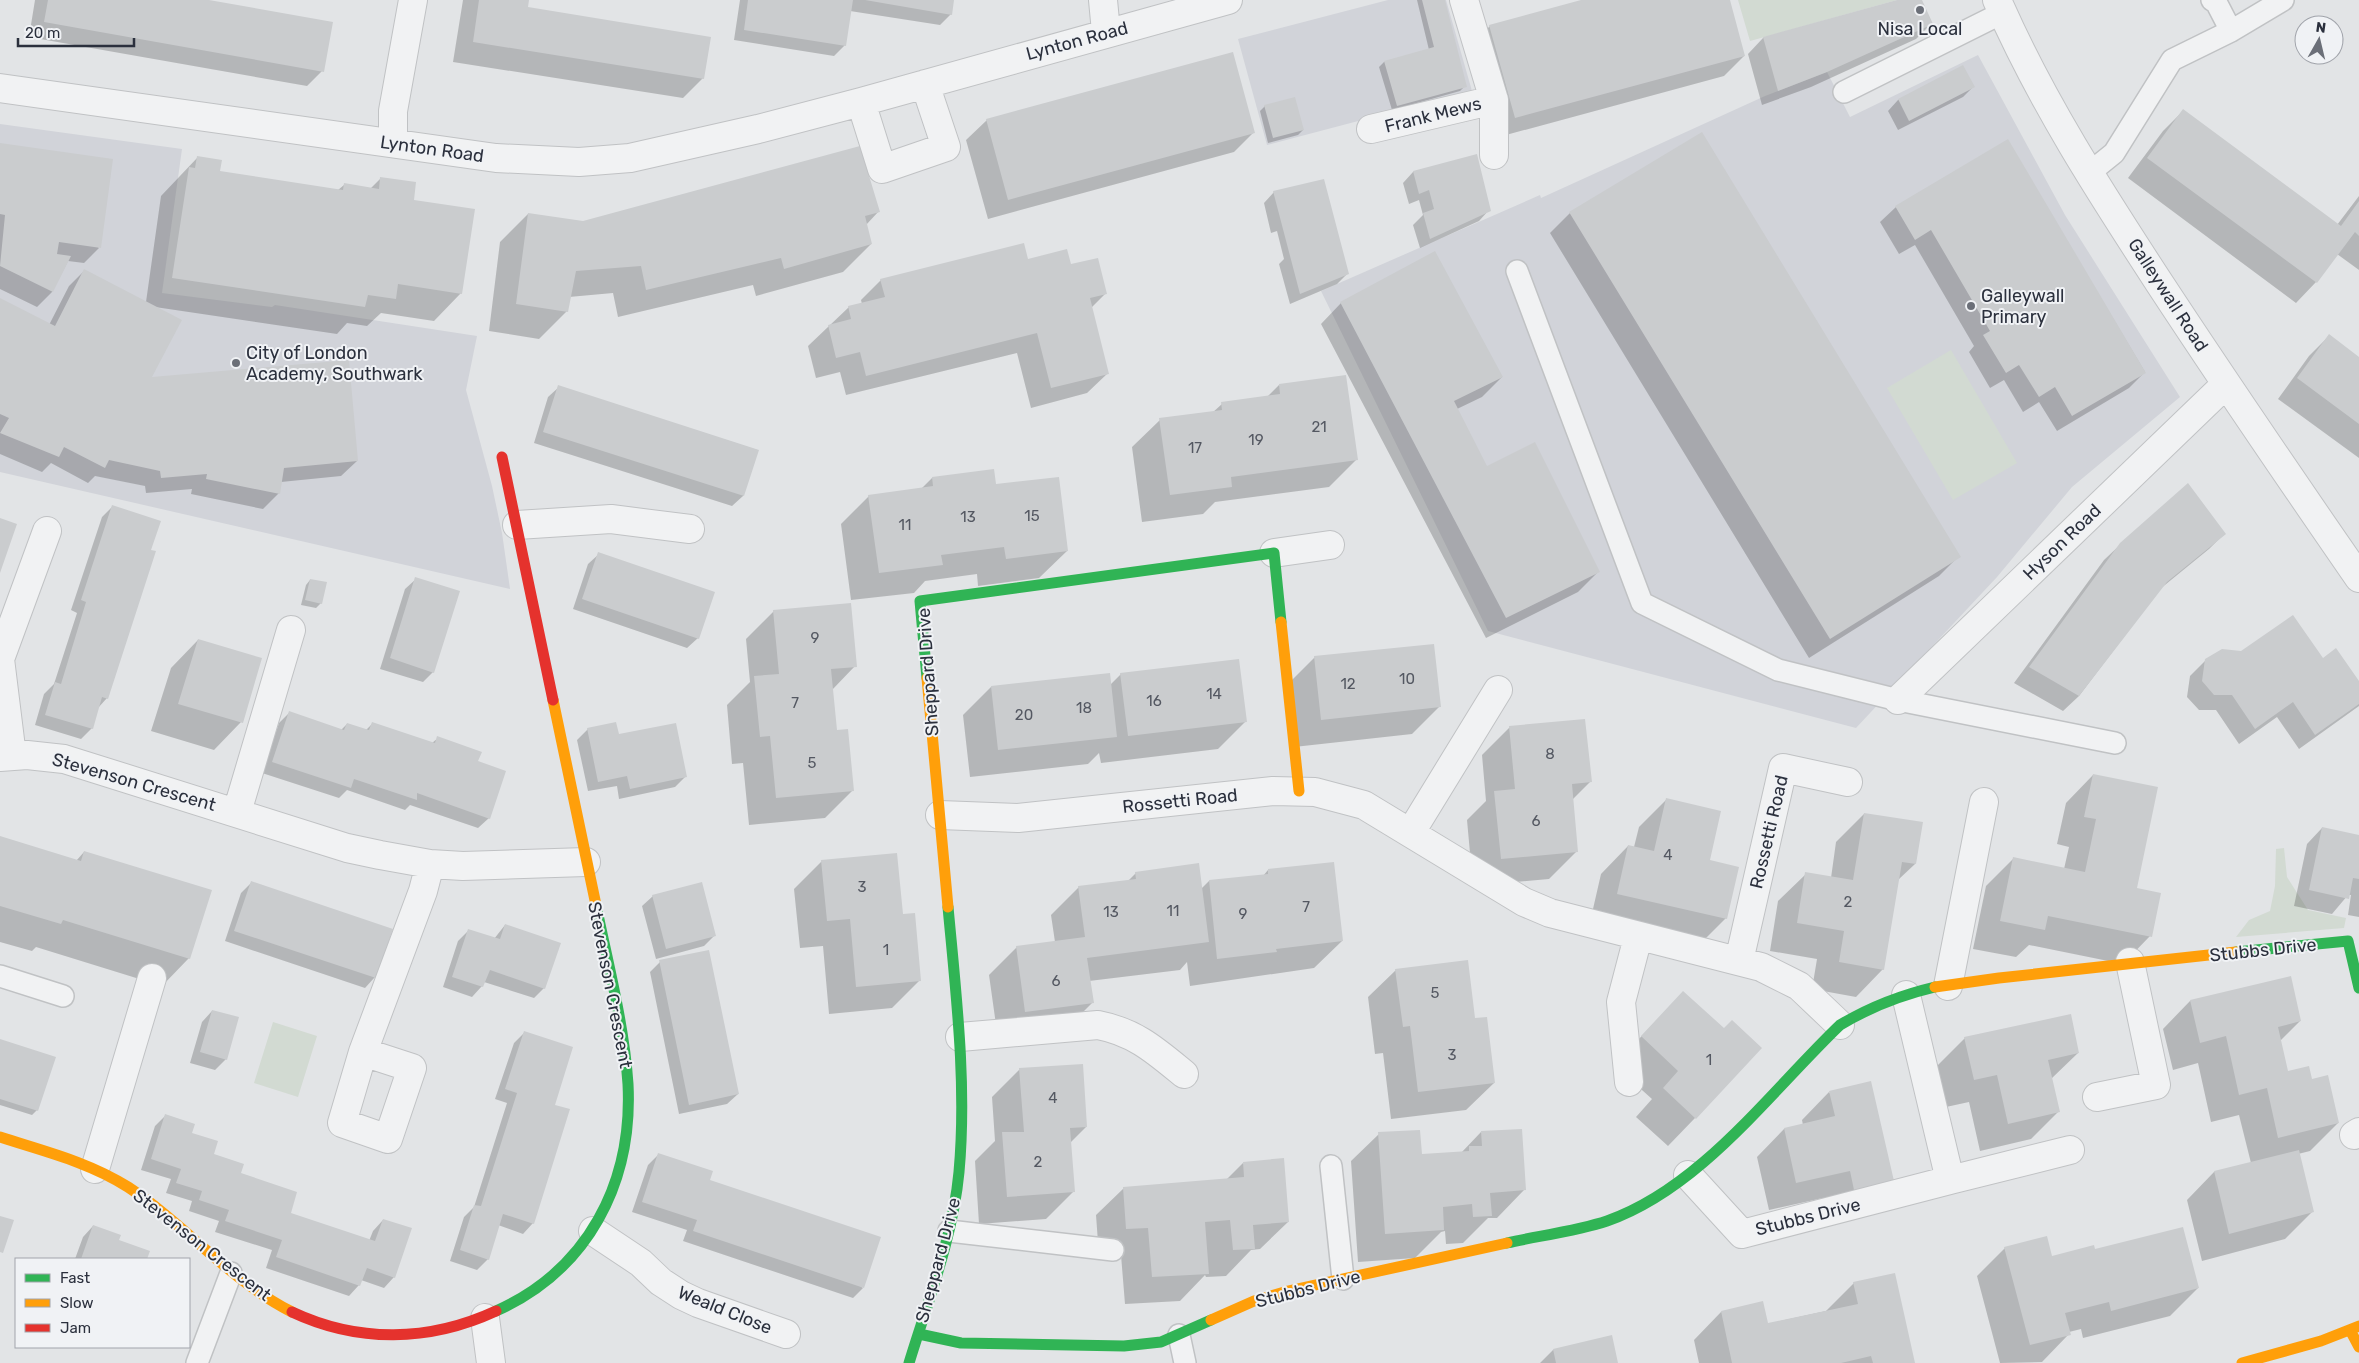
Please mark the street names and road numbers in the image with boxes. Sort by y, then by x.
street label: Lynton Road [1024,17,1130,65]
street label: Frank Mews [1382,92,1484,138]
street label: Lynton Road [379,131,485,167]
street label: Galleywall Road [2123,234,2213,356]
street label: Hyson Road [2018,499,2106,585]
street label: Sheppard Drive [913,607,943,737]
street label: Stevenson Crescent [50,748,218,816]
street label: Rossetti Road [1745,773,1793,891]
street label: Rossetti Road [1121,784,1239,818]
street label: Stevenson Crescent [583,900,637,1070]
street label: Stubbs Drive [2208,933,2318,967]
street label: Stevenson Crescent [129,1184,275,1306]
street label: Stubbs Drive [1753,1193,1863,1241]
street label: Sheppard Drive [911,1195,965,1325]
street label: Stubbs Drive [1253,1265,1363,1313]
street label: Weald Close [675,1281,775,1339]

